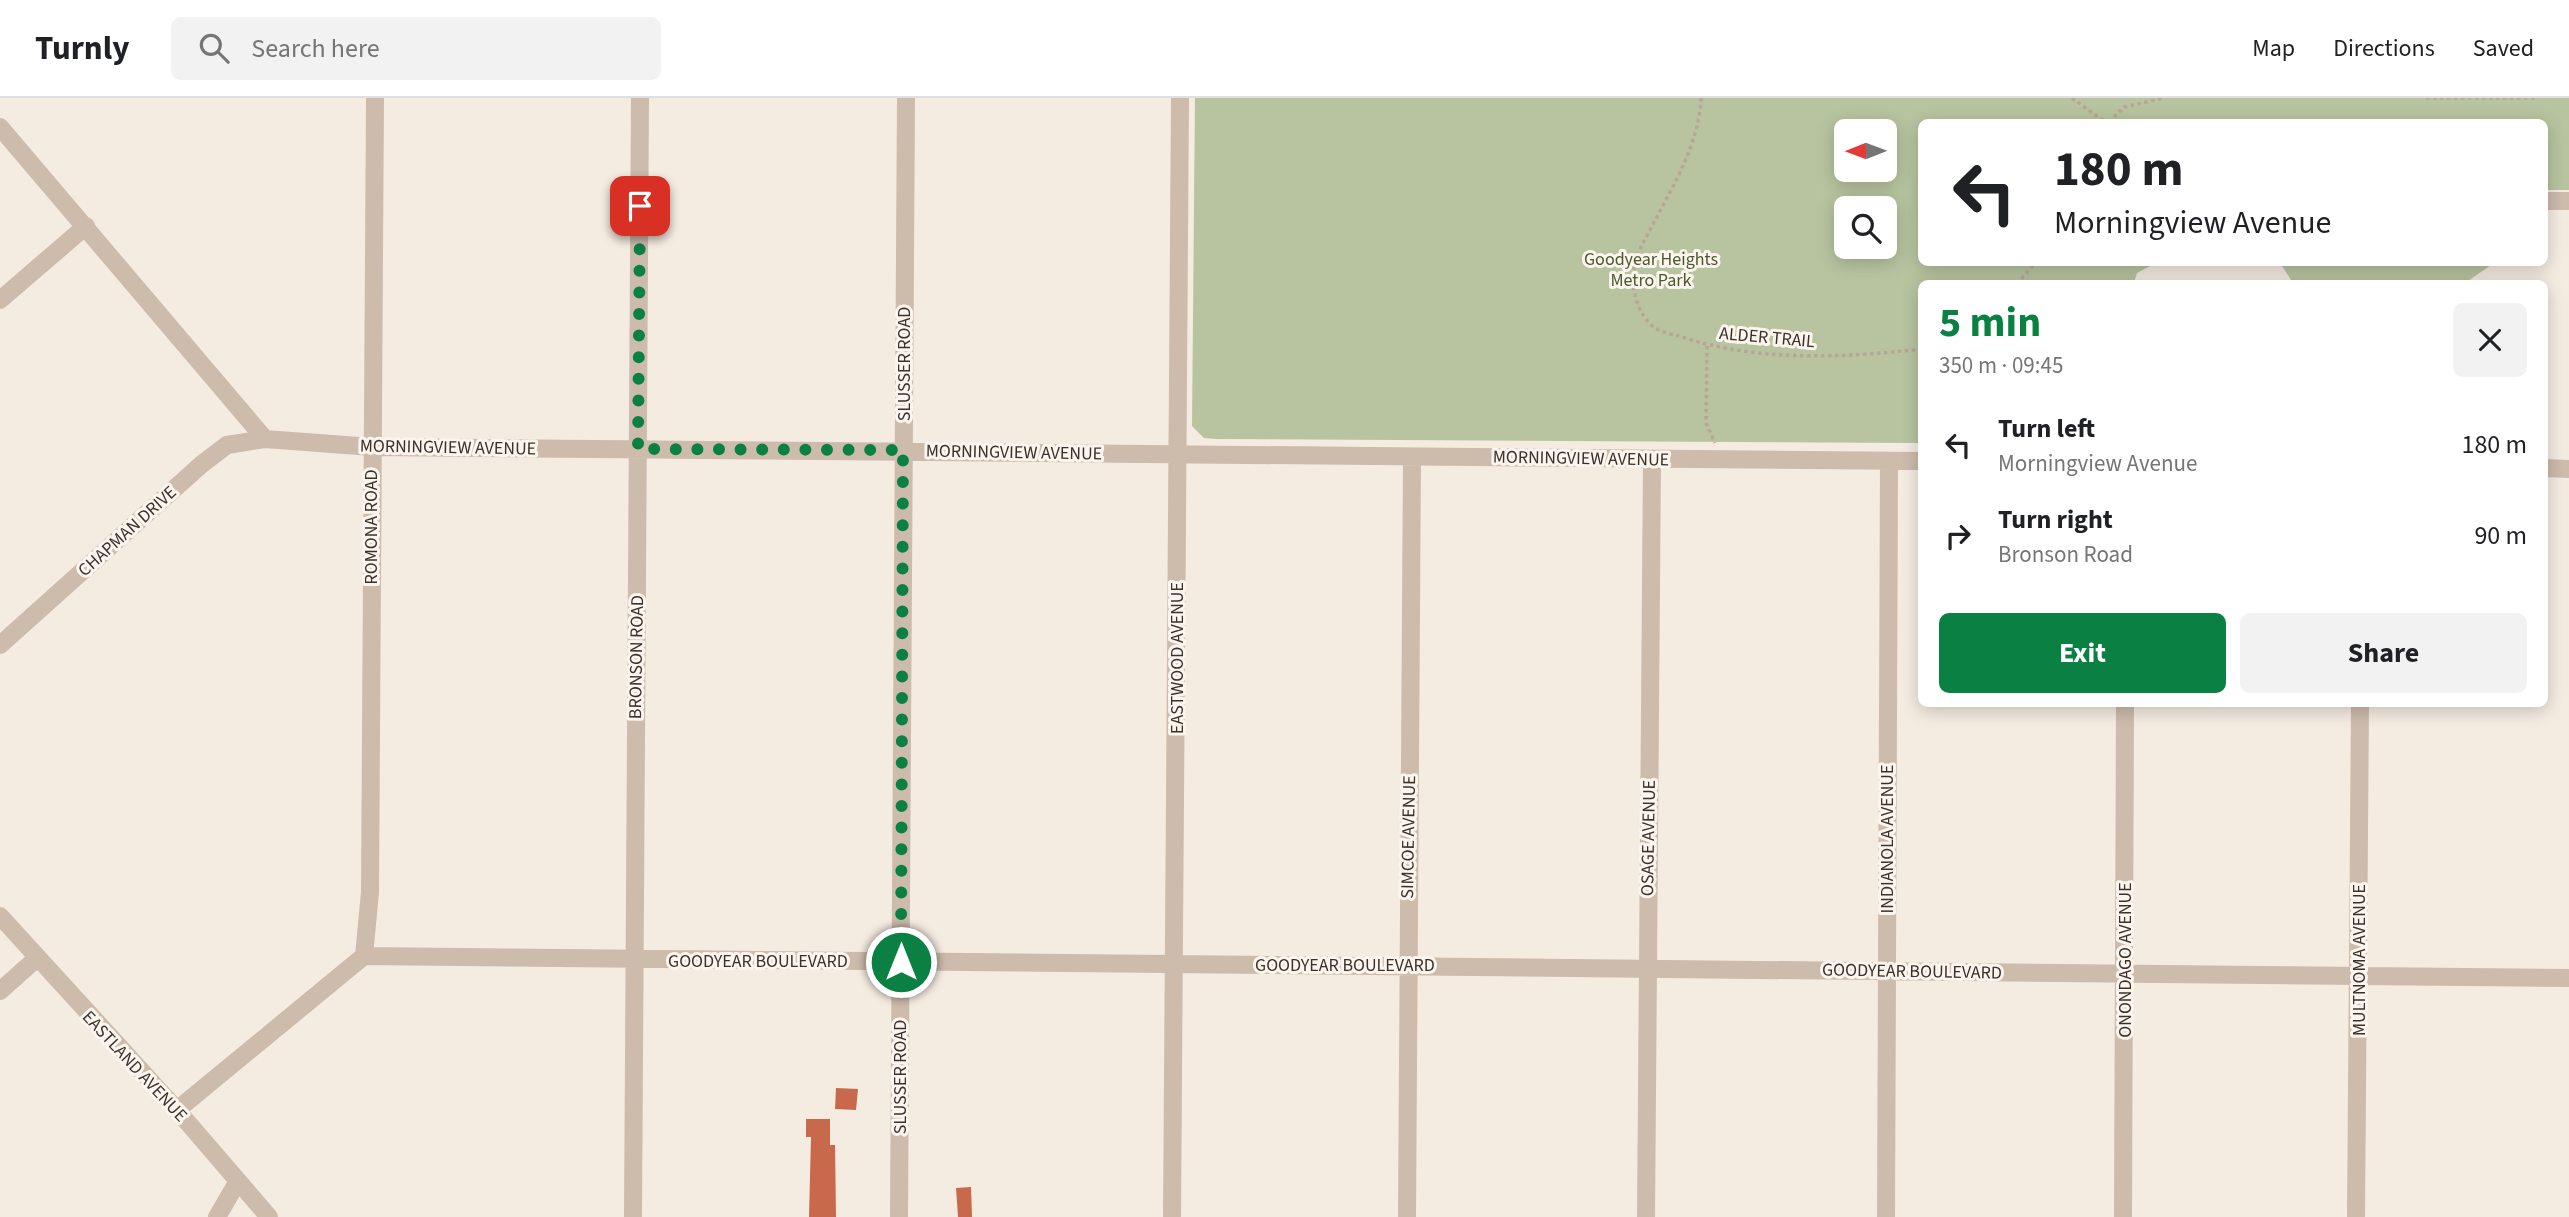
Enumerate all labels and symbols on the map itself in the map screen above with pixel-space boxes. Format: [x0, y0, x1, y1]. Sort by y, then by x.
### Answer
north arrow [1834, 119, 1897, 182]
pin [610, 176, 670, 236]
park label: Goodyear Heights Metro Park [1584, 247, 1718, 293]
street label: SLUSSER ROAD [892, 307, 917, 421]
street label: ALDER TRAIL [1718, 321, 1816, 354]
street label: MORNINGVIEW AVENUE [360, 433, 536, 462]
street label: MORNINGVIEW AVENUE [926, 438, 1102, 467]
street label: MORNINGVIEW AVENUE [1493, 444, 1669, 473]
street label: ROMONA ROAD [359, 469, 384, 585]
street label: CHAPMAN DRIVE [73, 480, 182, 582]
street label: EASTWOOD AVENUE [1165, 582, 1190, 734]
street label: BRONSON ROAD [623, 595, 650, 719]
street label: INDIANOLA AVENUE [1875, 765, 1900, 913]
street label: SIMCOE AVENUE [1395, 775, 1422, 899]
street label: OSAGE AVENUE [1635, 780, 1662, 896]
street label: ONONDAGO AVENUE [2113, 882, 2138, 1038]
street label: MULTNOMA AVENUE [2347, 884, 2372, 1036]
position arrow [864, 925, 938, 999]
street label: GOODYEAR BOULEVARD [668, 949, 848, 974]
street label: GOODYEAR BOULEVARD [1255, 953, 1435, 978]
street label: GOODYEAR BOULEVARD [1822, 957, 2002, 986]
street label: EASTLAND AVENUE [76, 1005, 193, 1128]
street label: SLUSSER ROAD [888, 1020, 913, 1134]

